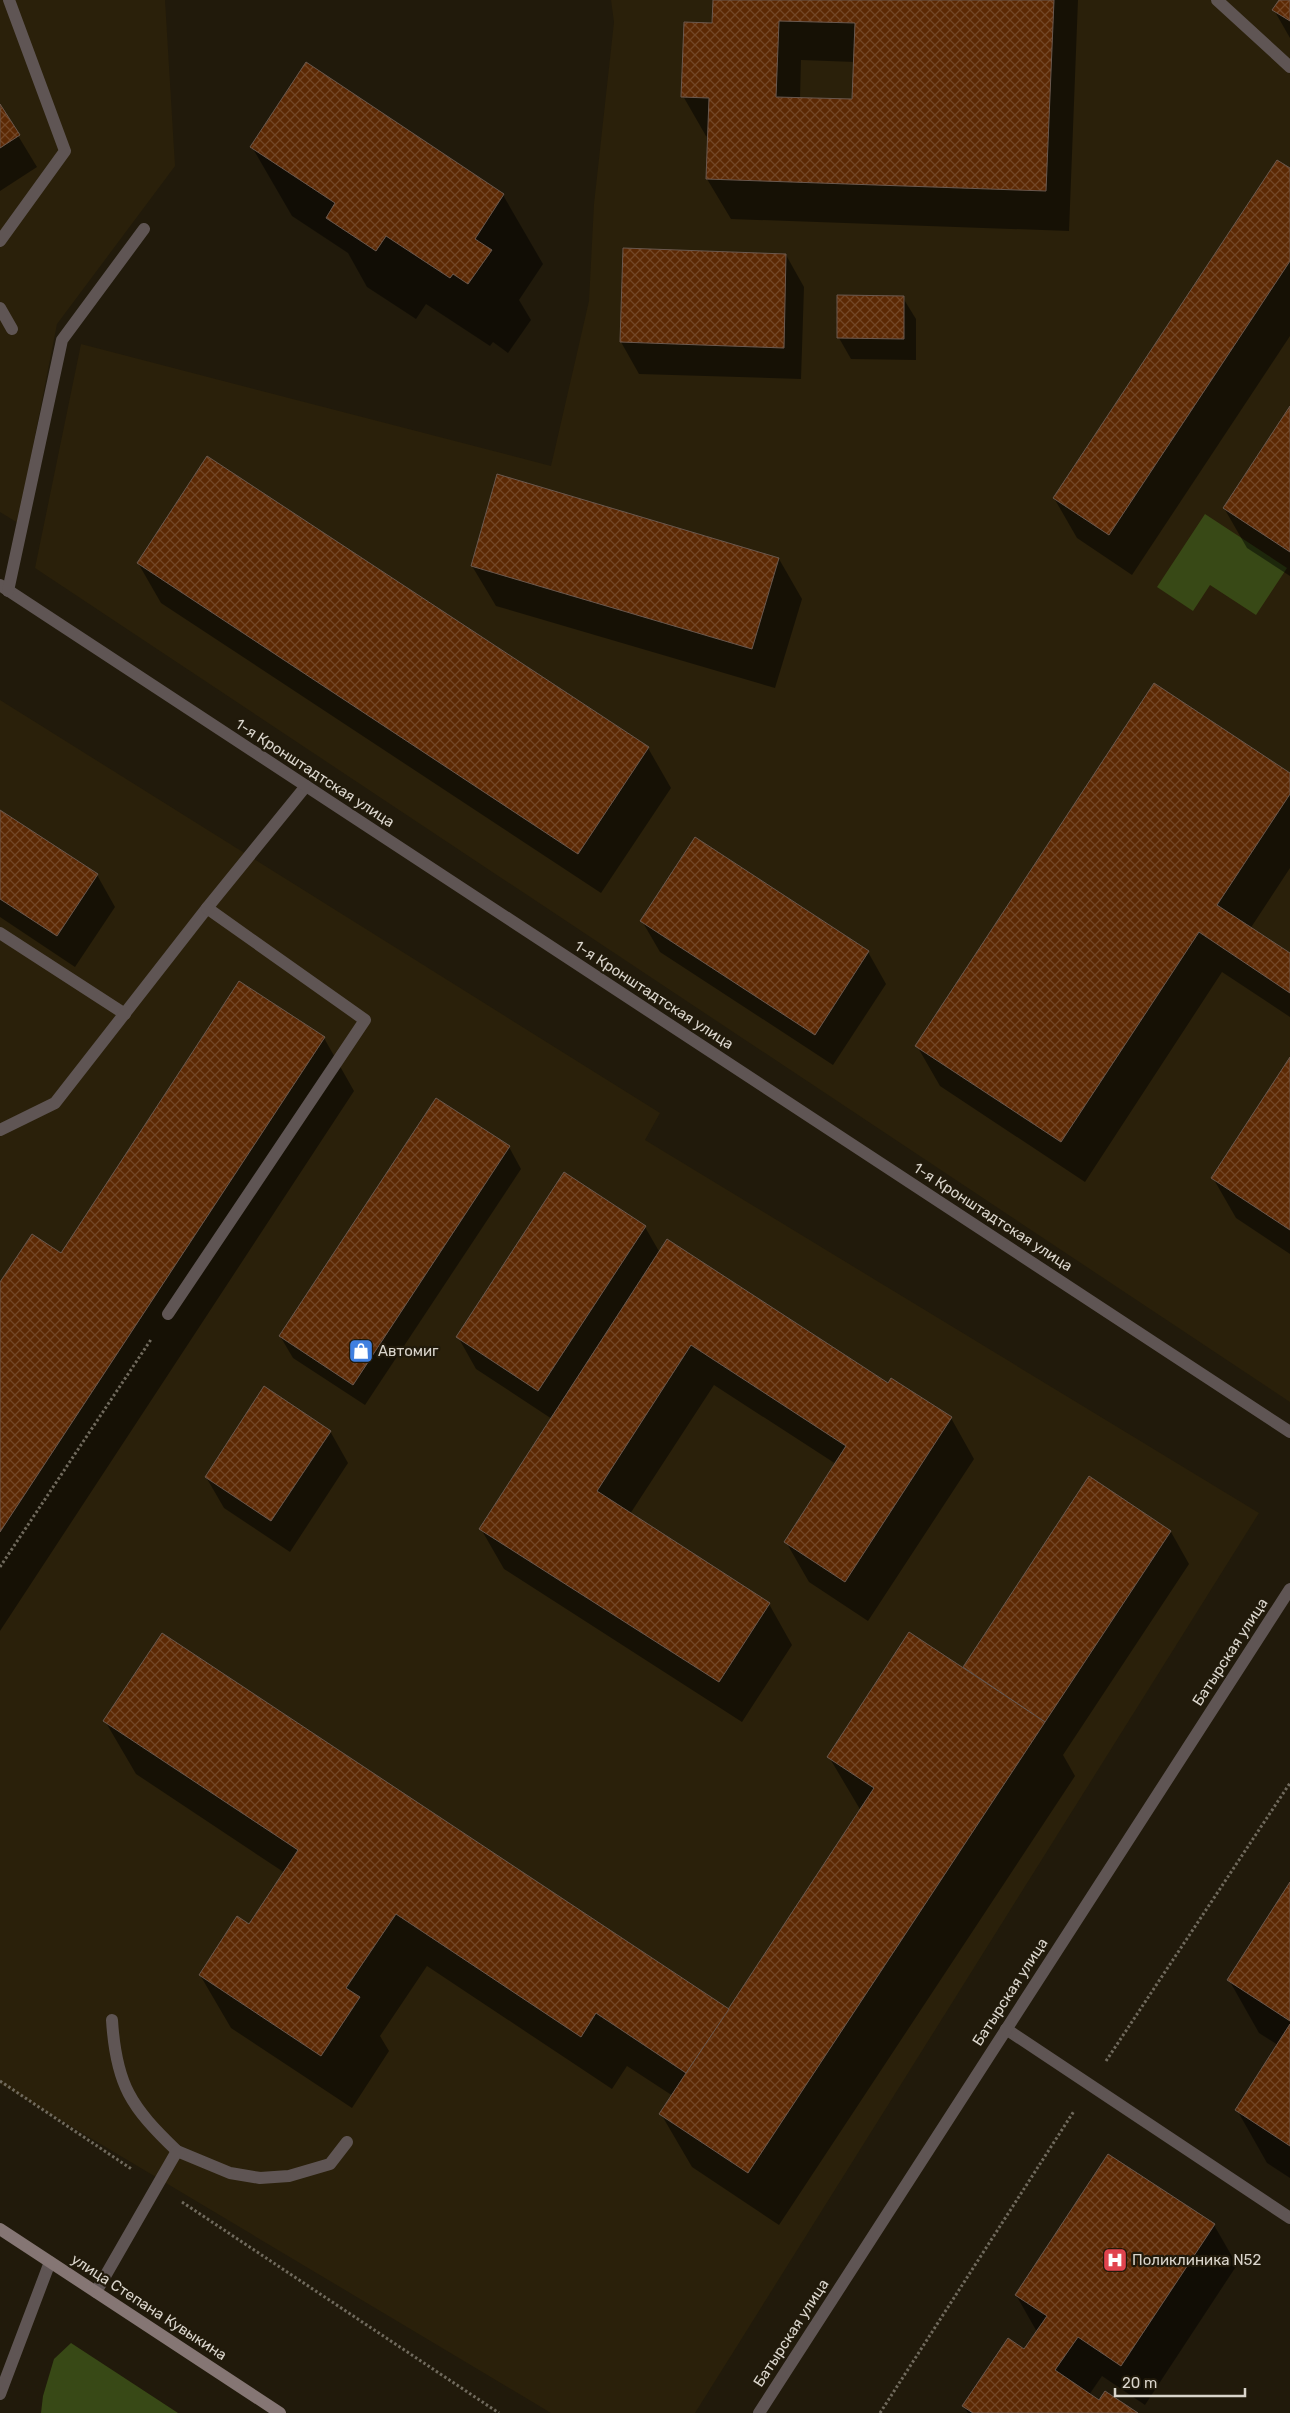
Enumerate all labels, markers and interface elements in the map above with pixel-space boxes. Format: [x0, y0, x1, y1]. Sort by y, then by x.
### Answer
street label: 1-я Кронштадтская улица [232, 715, 398, 831]
street label: 1-я Кронштадтская улица [571, 937, 737, 1053]
street label: 1-я Кронштадтская улица [910, 1159, 1076, 1275]
shop icon: Автомиг [348, 1338, 374, 1364]
place label: Автомиг [378, 1342, 439, 1360]
street label: Батырская улица [1188, 1595, 1272, 1709]
street label: Батырская улица [968, 1935, 1052, 2049]
hospital icon: Поликлиника N52 [1102, 2247, 1128, 2273]
street label: улица Степана Кувыкина [68, 2250, 230, 2364]
place label: Поликлиника N52 [1132, 2251, 1261, 2269]
street label: Батырская улица [749, 2276, 833, 2390]
scale bar [1115, 2366, 1245, 2398]
text: 20 m [1122, 2374, 1157, 2392]

